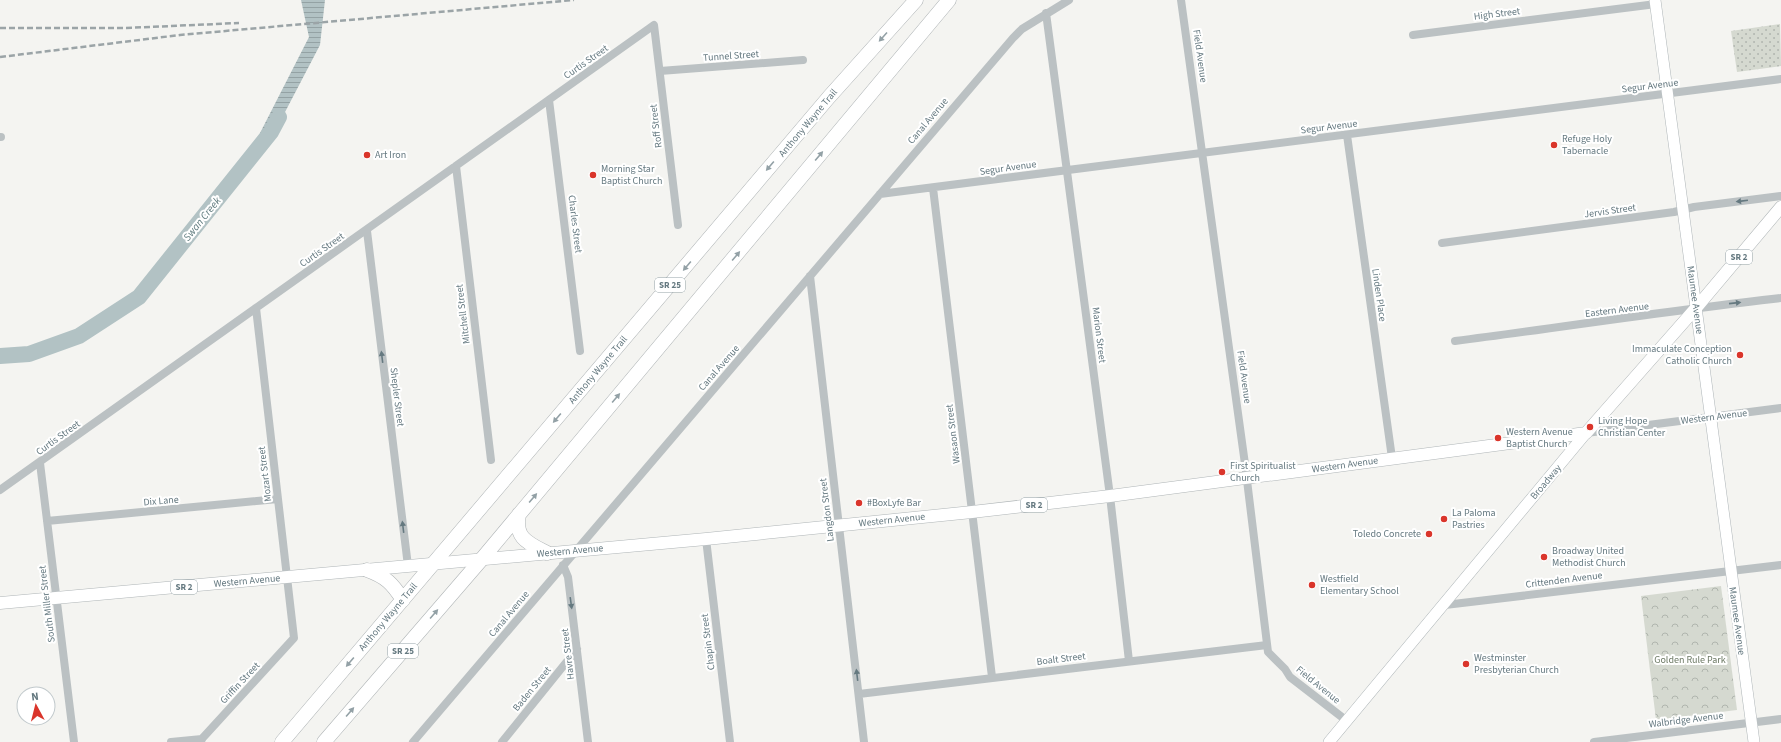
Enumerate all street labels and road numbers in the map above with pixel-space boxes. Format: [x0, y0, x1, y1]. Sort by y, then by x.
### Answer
street label: High Street [1473, 4, 1522, 24]
street label: Field Avenue [1189, 29, 1211, 83]
street label: Curtis Street [561, 41, 612, 83]
street label: Tunnel Street [703, 47, 760, 65]
street label: Segur Avenue [1621, 76, 1679, 96]
street label: Anthony Wayne Trail [775, 85, 841, 160]
street label: Canal Avenue [904, 95, 952, 147]
street label: Roff Street [646, 103, 666, 149]
street label: Segur Avenue [1300, 117, 1358, 137]
street label: Segur Avenue [979, 157, 1037, 179]
street label: Charles Street [564, 194, 586, 254]
street label: Jervis Street [1583, 200, 1637, 222]
street label: Curtis Street [297, 229, 348, 271]
road number: SR 2 [1726, 250, 1752, 264]
street label: Maumee Avenue [1683, 265, 1707, 335]
street label: Linden Place [1368, 268, 1390, 322]
road number: SR 25 [655, 278, 685, 292]
street label: Mitchell Street [452, 283, 474, 345]
street label: Eastern Avenue [1584, 299, 1650, 321]
street label: Marion Street [1089, 306, 1109, 364]
street label: Anthony Wayne Trail [565, 332, 631, 407]
street label: Canal Avenue [695, 342, 743, 394]
street label: Field Avenue [1233, 350, 1255, 404]
street label: Shepler Street [386, 367, 408, 428]
street label: Wasaon Street [942, 403, 964, 465]
street label: Western Avenue [1680, 406, 1748, 428]
street label: Curtis Street [33, 417, 83, 459]
street label: Mozart Street [255, 445, 275, 502]
street label: Western Avenue [1311, 453, 1379, 477]
street label: Broadway [1527, 461, 1565, 503]
street label: Langdon Street [816, 477, 838, 543]
street label: Dix Lane [143, 492, 179, 510]
road number: SR 2 [1021, 498, 1047, 512]
street label: Western Avenue [858, 510, 926, 530]
street label: Western Avenue [536, 541, 604, 561]
street label: South Miller Street [35, 564, 59, 643]
street label: Crittenden Avenue [1525, 568, 1603, 592]
street label: Western Avenue [213, 571, 281, 591]
street label: Anthony Wayne Trail [355, 579, 421, 654]
road number: SR 2 [171, 580, 197, 594]
street label: Maumee Avenue [1725, 586, 1749, 656]
street label: Canal Avenue [485, 588, 533, 640]
street label: Chapin Street [698, 612, 718, 671]
street label: Havre Street [558, 627, 578, 680]
road number: SR 25 [388, 644, 418, 658]
street label: Boalt Street [1036, 649, 1087, 669]
street label: Griffin Street [217, 658, 264, 707]
street label: Baden Street [510, 663, 555, 714]
street label: Field Avenue [1293, 663, 1343, 707]
street label: Walbridge Avenue [1648, 708, 1724, 732]

